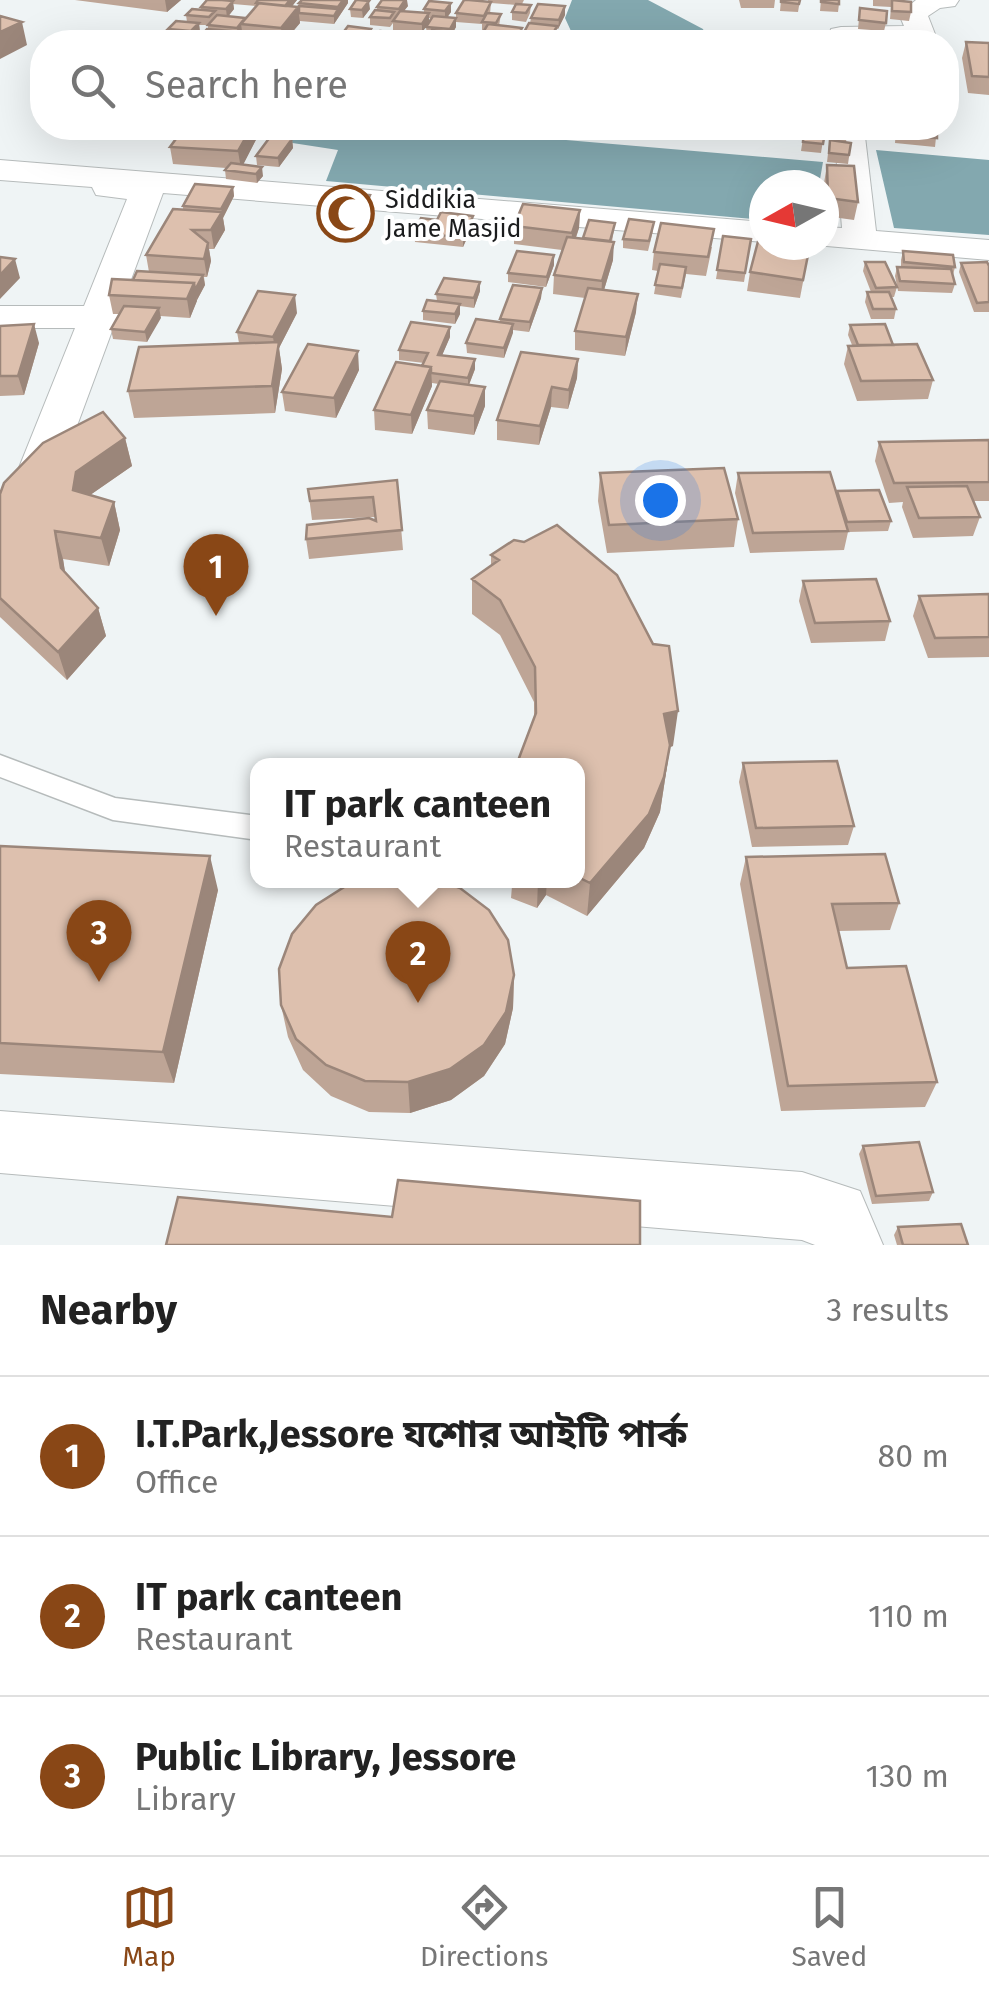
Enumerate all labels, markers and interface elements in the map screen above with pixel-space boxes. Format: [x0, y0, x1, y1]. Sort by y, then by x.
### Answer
search box [30, 30, 959, 140]
icon: search [65, 58, 120, 113]
text: Search here [145, 62, 348, 108]
north arrow [749, 170, 839, 260]
mosque icon: Siddikia Jame Masjid [316, 184, 376, 244]
place label: Siddikia Jame Masjid [385, 185, 521, 244]
your location [635, 475, 686, 526]
pin: 1 [184, 534, 248, 616]
popup [250, 758, 585, 888]
text: IT park canteen [284, 781, 551, 827]
text: Restaurant [284, 827, 441, 865]
pin: 3 [66, 900, 132, 982]
pin: 2 [386, 920, 450, 1003]
text: Nearby [40, 1285, 177, 1335]
text: 3 results [826, 1291, 949, 1329]
text: I.T.Park,Jessore যশোর আইটি পার্ক [135, 1411, 687, 1457]
text: 1 [65, 1437, 80, 1475]
text: 80 m [878, 1437, 949, 1475]
text: Office [135, 1463, 218, 1501]
text: IT park canteen [135, 1574, 402, 1620]
text: 2 [64, 1597, 81, 1635]
text: 110 m [868, 1597, 949, 1635]
text: Restaurant [135, 1620, 293, 1658]
text: Public Library, Jessore [135, 1734, 516, 1780]
text: 3 [64, 1757, 81, 1795]
text: 130 m [865, 1757, 949, 1795]
text: Library [135, 1780, 236, 1818]
tab: Map [122, 1880, 177, 1973]
tab: Directions [420, 1880, 548, 1973]
tab: Saved [792, 1880, 867, 1973]

